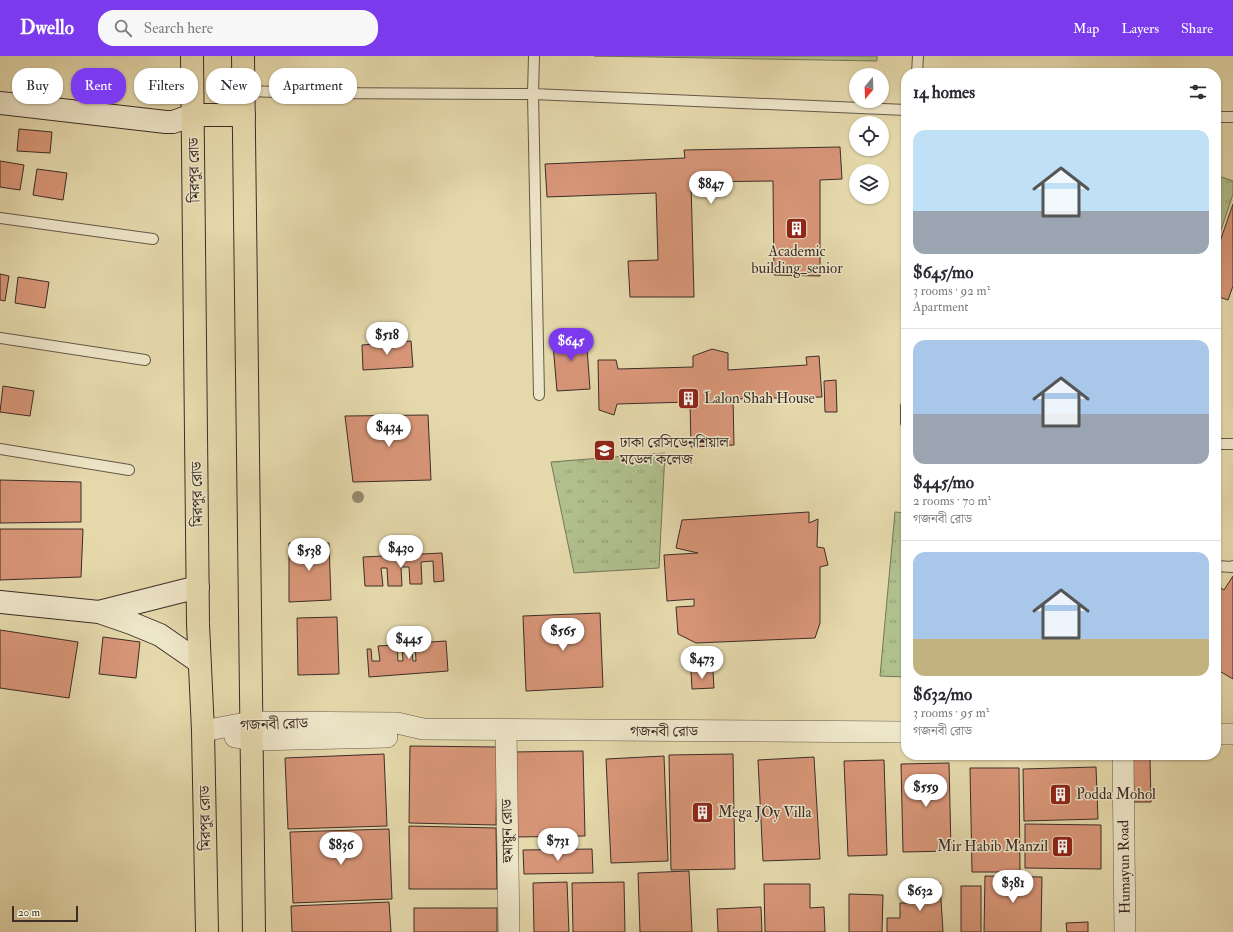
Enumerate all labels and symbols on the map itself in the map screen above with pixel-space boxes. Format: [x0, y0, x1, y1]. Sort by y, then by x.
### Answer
north arrow [849, 68, 889, 108]
street label: মিরপুর রোড [184, 137, 205, 204]
pin: $847 [687, 171, 735, 205]
building icon: Academic building_senior [784, 215, 810, 241]
place label: Academic building_senior [751, 242, 843, 278]
pin: $518 [363, 322, 411, 356]
pin: $645 [547, 328, 595, 362]
building icon: Lalon Shah House [675, 385, 701, 411]
place label: Lalon Shah House [704, 389, 815, 408]
pin: $434 [365, 414, 413, 448]
place label: ঢাকা রেসিডেনশিয়াল মডেল কলেজ [619, 433, 730, 469]
school or university icon: ঢাকা রেসিডেনশিয়াল মডেল কলেজ [591, 438, 617, 464]
street label: মিরপুর রোড [187, 461, 208, 528]
pin: $430 [377, 535, 425, 569]
pin: $538 [285, 538, 333, 572]
pin: $565 [539, 618, 587, 652]
pin: $445 [385, 626, 433, 660]
pin: $473 [678, 646, 726, 680]
street label: গজনবী রোড [240, 714, 309, 735]
street label: গজনবী রোড [630, 722, 699, 741]
pin: $559 [902, 774, 950, 808]
building icon: Podda Mohol [1047, 781, 1073, 807]
street label: মিরপুর রোড [195, 785, 216, 852]
place label: Podda Mohol [1076, 785, 1156, 804]
street label: হুমায়ুন রোড [497, 798, 518, 864]
building icon: Mega JOy Villa [689, 799, 715, 825]
place label: Mega JOy Villa [718, 803, 812, 823]
street label: Humayun Road [1114, 819, 1135, 914]
pin: $731 [534, 828, 582, 862]
pin: $836 [317, 832, 365, 866]
building icon: Mir Habib Manzil [1050, 833, 1076, 859]
place label: Mir Habib Manzil [937, 837, 1048, 856]
pin: $381 [989, 870, 1037, 904]
pin: $632 [896, 878, 944, 912]
scale bar [12, 904, 78, 923]

